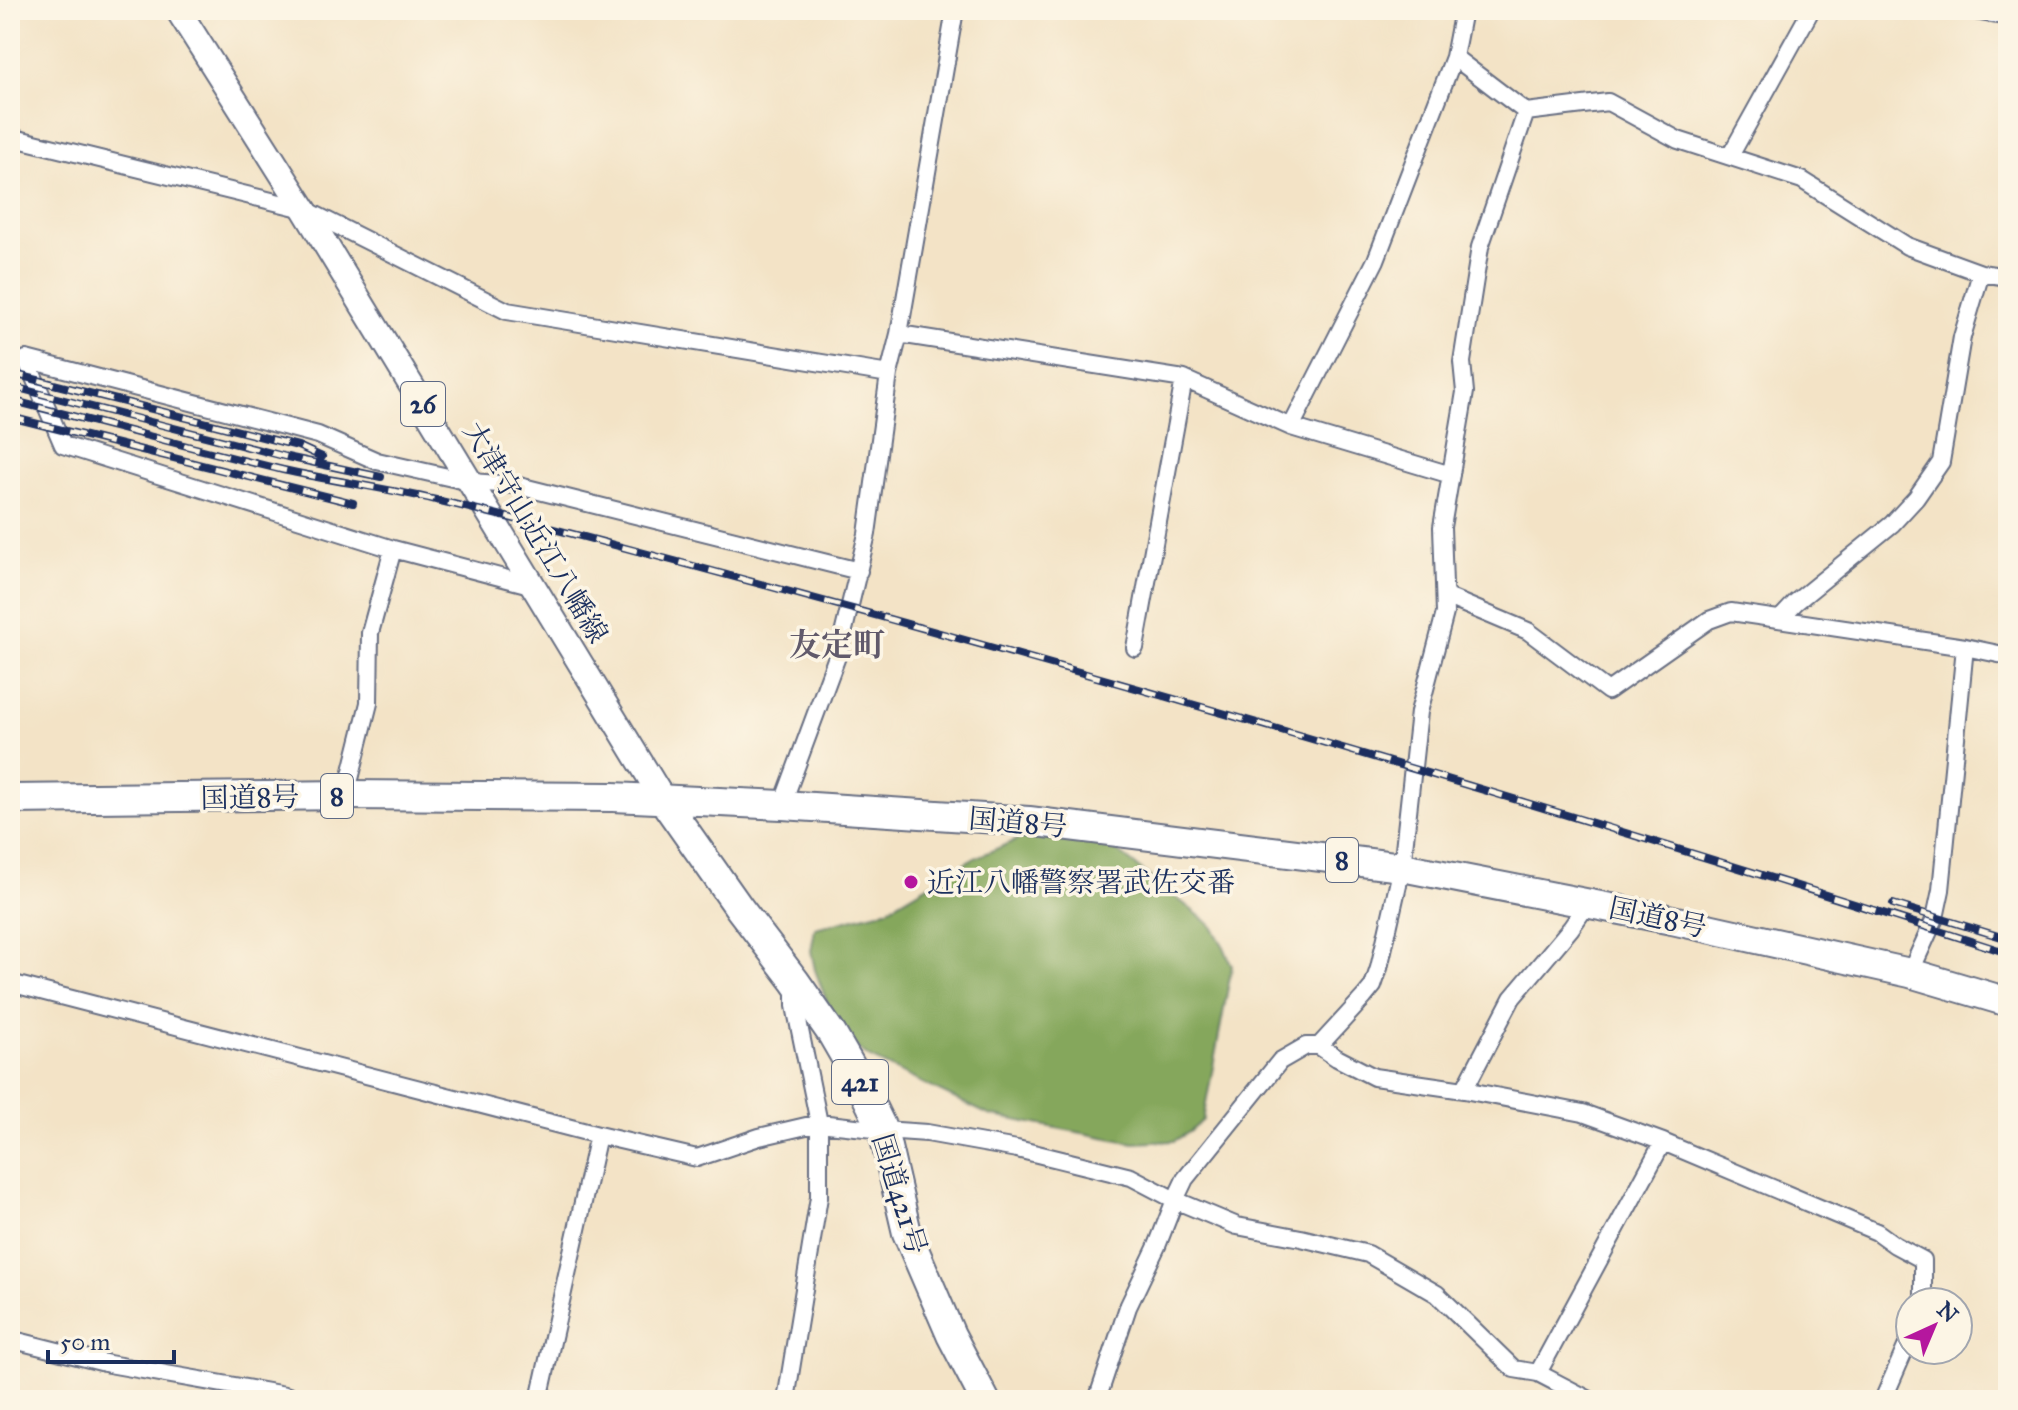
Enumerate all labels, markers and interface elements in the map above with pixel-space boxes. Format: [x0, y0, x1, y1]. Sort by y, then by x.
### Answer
road number: 26 [401, 382, 445, 426]
street label: 大津守山近江八幡線 [456, 415, 615, 649]
district label: 友定町 [789, 626, 885, 665]
road number: 8 [321, 774, 353, 818]
street label: 国道8号 [200, 779, 300, 816]
street label: 国道8号 [967, 801, 1069, 844]
road number: 8 [1326, 838, 1358, 882]
place label: 近江八幡警察署武佐交番 [927, 865, 1235, 900]
marker: 近江八幡警察署武佐交番 [902, 873, 920, 891]
street label: 国道8号 [1606, 890, 1710, 945]
road number: 421 [832, 1060, 888, 1104]
street label: 国道421号 [865, 1130, 934, 1259]
north arrow [1894, 1286, 1974, 1366]
text: N [1931, 1296, 1964, 1328]
scale bar [48, 1314, 174, 1364]
text: 50 m [60, 1327, 110, 1357]

